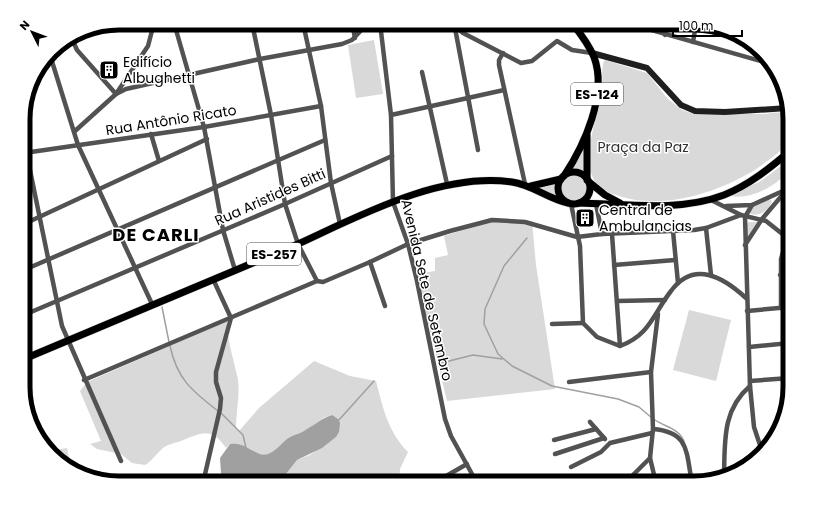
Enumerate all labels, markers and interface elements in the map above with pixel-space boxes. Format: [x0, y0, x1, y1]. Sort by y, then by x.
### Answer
north arrow [12, 12, 52, 52]
scale bar [673, 12, 742, 38]
text: N [16, 17, 33, 34]
text: 100 m [679, 17, 713, 34]
place label: Edifício Albughetti [123, 52, 195, 88]
building icon: Edifício Albughetti [98, 59, 120, 81]
road number: ES-124 [571, 83, 623, 105]
street label: Rua Antônio Ricato [104, 100, 238, 140]
park label: Praça da Paz [597, 137, 689, 157]
street label: Rua Aristides Bitti [211, 164, 329, 230]
street label: Avenida Sete de Setembro [396, 197, 458, 383]
place label: Central de Ambulancias [599, 200, 692, 236]
building icon: Central de Ambulancias [574, 207, 596, 229]
district label: DE CARLI [112, 222, 200, 247]
road number: ES-257 [247, 243, 301, 265]

